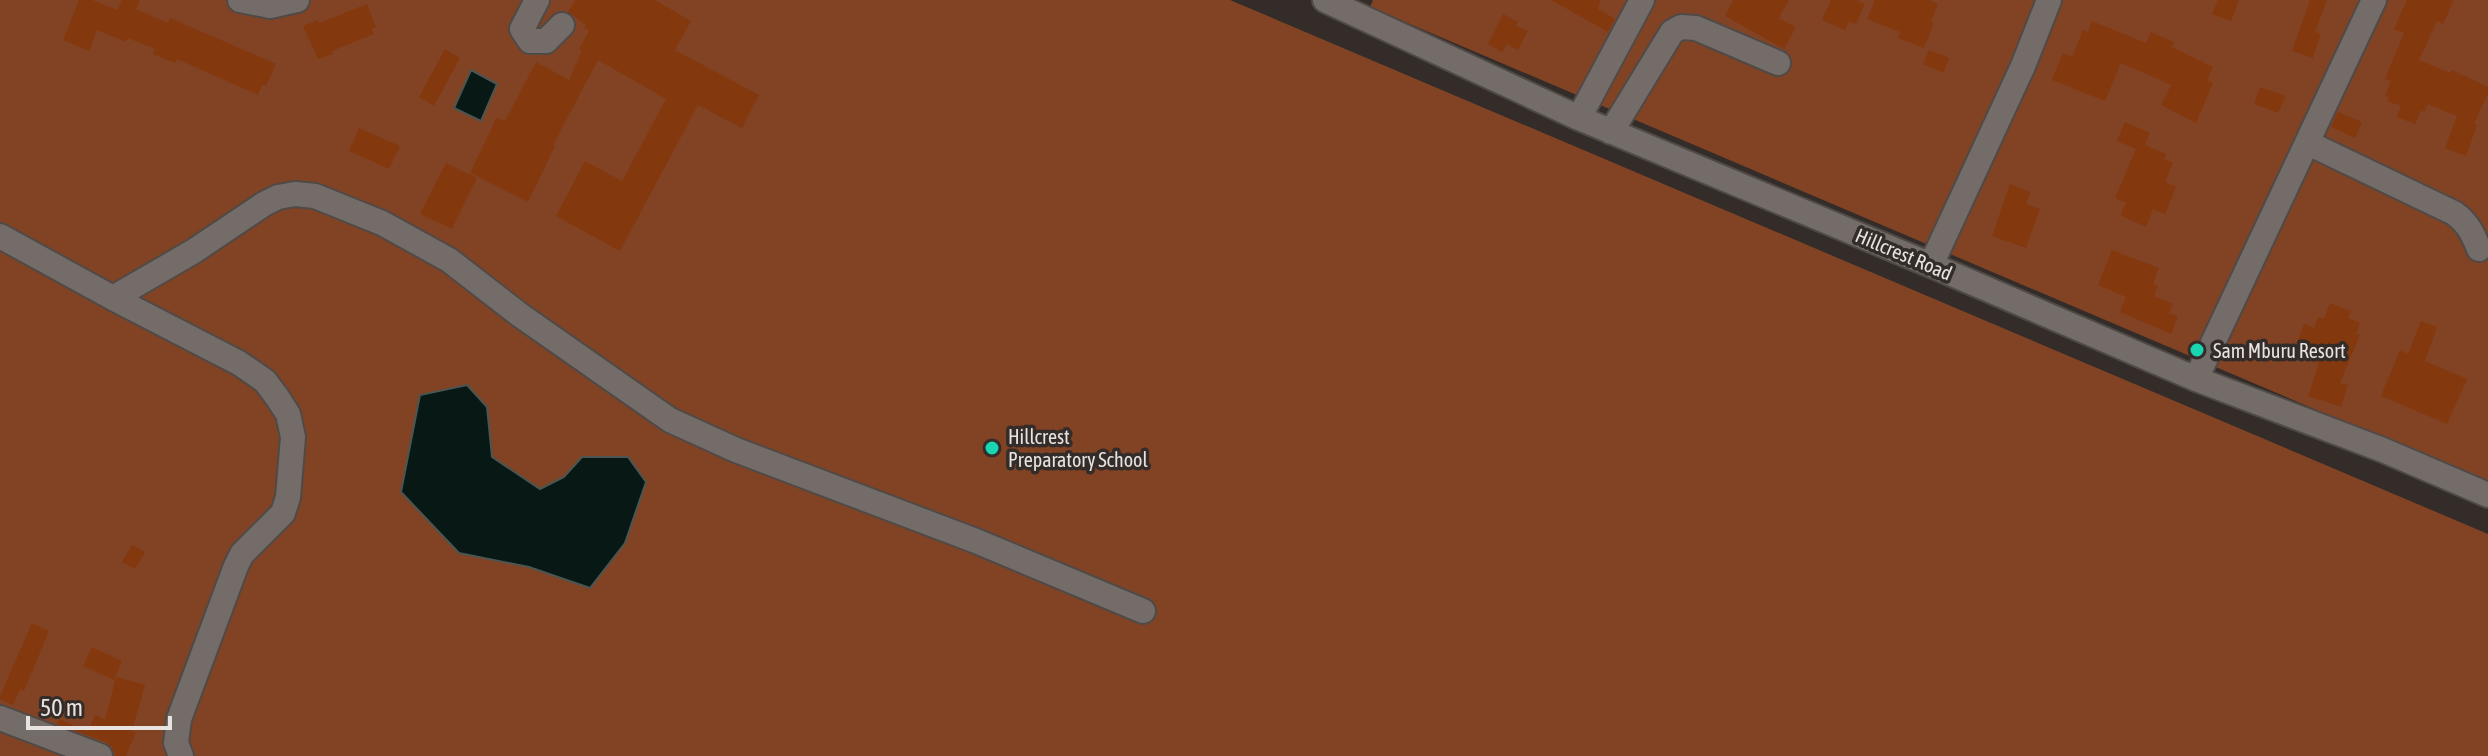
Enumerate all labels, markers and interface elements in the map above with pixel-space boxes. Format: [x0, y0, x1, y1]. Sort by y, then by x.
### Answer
street label: Hillcrest Road [1852, 223, 1956, 285]
place label: Sam Mburu Resort [2213, 339, 2346, 362]
marker: Sam Mburu Resort [2188, 341, 2206, 359]
place label: Hillcrest Preparatory School [1008, 425, 1148, 471]
marker: Hillcrest Preparatory School [983, 439, 1001, 457]
scale bar [28, 680, 170, 730]
text: 50 m [40, 694, 83, 721]

